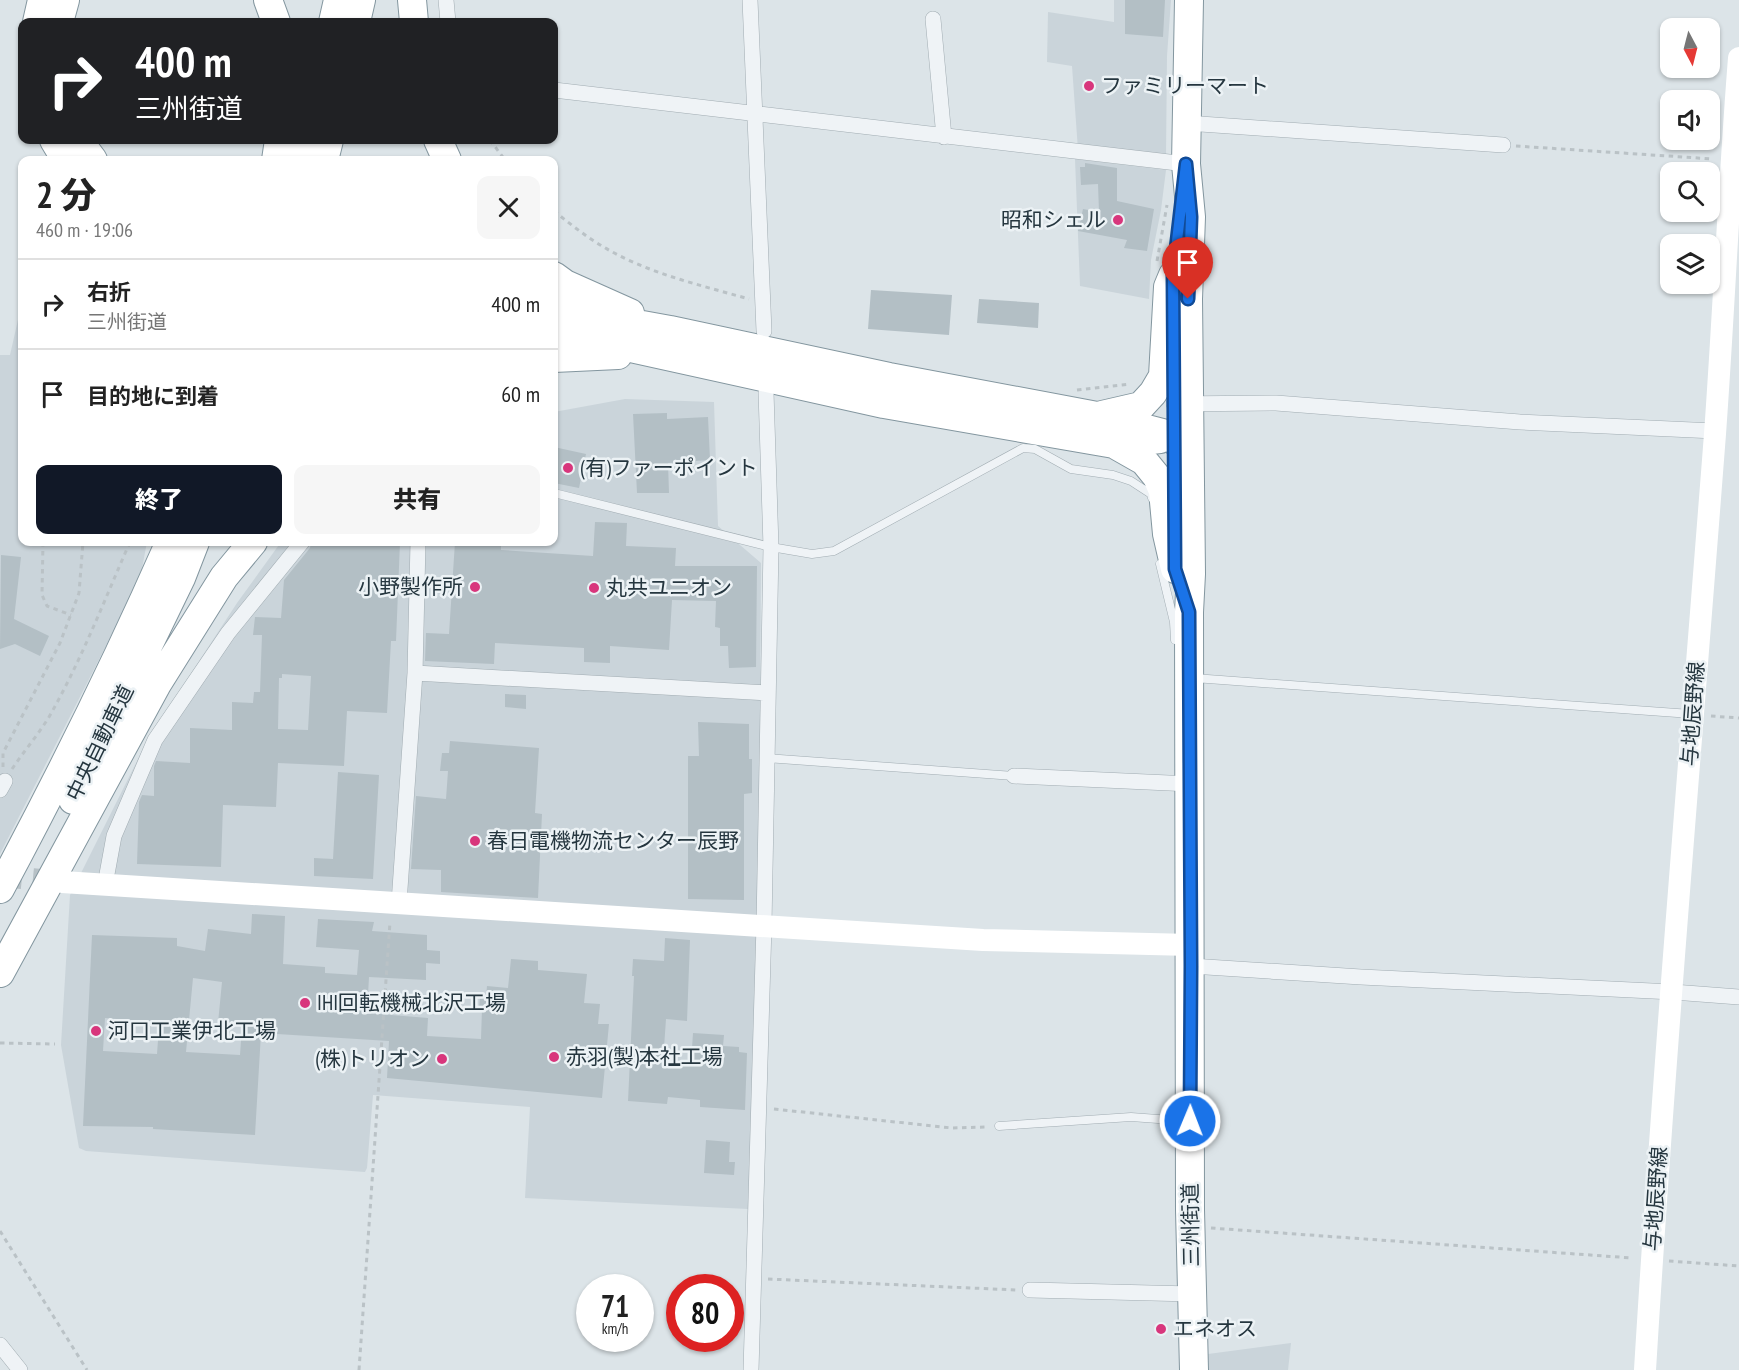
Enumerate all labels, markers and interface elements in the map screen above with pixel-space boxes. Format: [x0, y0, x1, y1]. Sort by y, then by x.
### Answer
north arrow [1660, 18, 1720, 78]
map controls [1660, 18, 1720, 294]
text: 400 m [135, 34, 232, 89]
icon: right [36, 42, 114, 120]
place label: ファミリーマート [1101, 72, 1269, 99]
marker: ファミリーマート [1082, 79, 1096, 93]
button: sound [1660, 90, 1720, 150]
text: 三州街道 [135, 91, 243, 125]
button: search [1660, 162, 1720, 222]
text: 2 分 [36, 171, 97, 218]
button: close [477, 176, 540, 239]
place label: 昭和シェル [1001, 206, 1106, 233]
marker: 昭和シェル [1111, 213, 1125, 227]
text: 460 m · 19:06 [36, 217, 133, 243]
button: layers [1660, 234, 1720, 294]
pin [1162, 237, 1213, 299]
icon: arrive [1171, 246, 1204, 279]
text: 右折 [87, 278, 131, 306]
icon: right [36, 288, 69, 321]
text: 400 m [491, 290, 540, 318]
text: 三州街道 [87, 309, 167, 335]
icon: arrive [36, 378, 69, 411]
text: 60 m [501, 380, 540, 408]
text: 目的地に到着 [87, 382, 219, 410]
place label: (有)ファーポイント [580, 454, 758, 481]
marker: (有)ファーポイント [561, 461, 575, 475]
button: 終了 [36, 465, 282, 534]
button: 共有 [294, 465, 540, 534]
place label: 小野製作所 [358, 573, 463, 600]
place label: 丸共ユニオン [606, 574, 732, 601]
marker: 小野製作所 [468, 580, 482, 594]
marker: 丸共ユニオン [587, 581, 601, 595]
street label: 与地辰野線 [1675, 661, 1710, 767]
street label: 中央自動車道 [60, 680, 139, 805]
place label: 春日電機物流センター辰野 [487, 827, 739, 854]
marker: 春日電機物流センター辰野 [468, 834, 482, 848]
place label: IHI回転機械北沢工場 [317, 989, 506, 1016]
marker: IHI回転機械北沢工場 [298, 996, 312, 1010]
place label: 河口工業伊北工場 [108, 1017, 276, 1044]
marker: 河口工業伊北工場 [89, 1024, 103, 1038]
place label: 赤羽(製)本社工場 [566, 1043, 723, 1070]
place label: (株)トリオン [315, 1045, 430, 1072]
marker: 赤羽(製)本社工場 [547, 1050, 561, 1064]
marker: (株)トリオン [435, 1052, 449, 1066]
position arrow [1158, 1089, 1222, 1153]
street label: 与地辰野線 [1638, 1146, 1673, 1252]
street label: 三州街道 [1176, 1183, 1205, 1267]
speed limit sign: 80 [666, 1274, 744, 1352]
text: 71 [601, 1286, 629, 1325]
place label: エネオス [1173, 1315, 1257, 1342]
text: km/h [602, 1319, 628, 1338]
marker: エネオス [1154, 1322, 1168, 1336]

